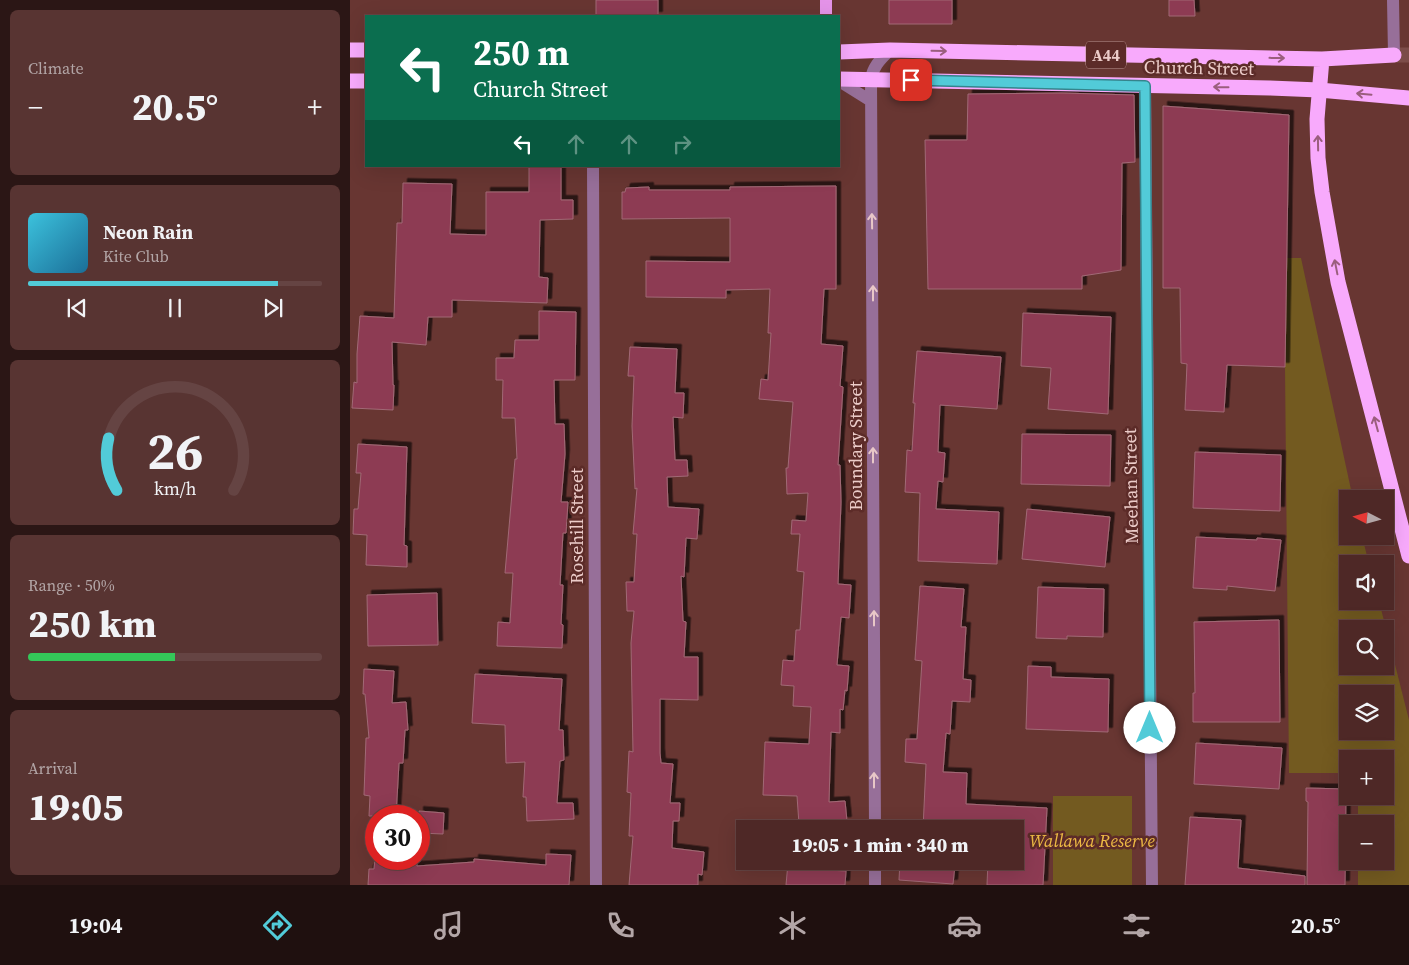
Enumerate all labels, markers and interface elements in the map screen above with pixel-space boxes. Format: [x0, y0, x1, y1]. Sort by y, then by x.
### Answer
text: 250 m [473, 29, 569, 77]
icon: left [390, 35, 455, 100]
road number: A44 [1086, 42, 1126, 68]
one-way arrow [930, 46, 947, 56]
one-way arrow [1268, 53, 1284, 63]
street label: Church Street [1144, 54, 1254, 81]
text: Climate [28, 57, 84, 79]
pin [890, 59, 932, 101]
icon: arrive [897, 66, 925, 94]
text: Church Street [473, 74, 608, 104]
text: 20.5° [132, 81, 218, 133]
one-way arrow [1213, 83, 1229, 92]
text: − [28, 88, 43, 126]
text: + [307, 88, 322, 126]
one-way arrow [1356, 89, 1372, 99]
icon: left [509, 130, 537, 158]
icon: ahead [562, 130, 590, 158]
icon: ahead [615, 130, 643, 158]
icon: right [668, 130, 696, 158]
one-way arrow [1313, 135, 1323, 152]
one-way arrow [867, 213, 877, 230]
text: Neon Rain [103, 219, 193, 245]
text: Kite Club [103, 245, 169, 267]
one-way arrow [1330, 259, 1340, 275]
one-way arrow [868, 285, 878, 301]
icon: previous [63, 294, 91, 322]
icon: pause [161, 294, 189, 322]
icon: next [259, 294, 287, 322]
street label: Boundary Street [843, 381, 868, 511]
text: 26 [147, 415, 203, 486]
one-way arrow [1370, 417, 1380, 433]
street label: Meehan Street [1117, 428, 1144, 544]
one-way arrow [868, 447, 878, 464]
street label: Rosehill Street [564, 468, 589, 584]
text: km/h [154, 476, 197, 501]
north arrow [1339, 490, 1394, 545]
map controls [1339, 490, 1394, 870]
button: sound [1339, 555, 1394, 610]
text: Range · 50% [28, 574, 115, 596]
text: 250 km [28, 598, 156, 650]
one-way arrow [869, 610, 879, 626]
button: search [1339, 620, 1394, 675]
button: layers [1339, 685, 1394, 740]
position arrow [1123, 701, 1175, 753]
button: + [1339, 750, 1394, 805]
text: Arrival [28, 757, 77, 779]
one-way arrow [869, 772, 879, 788]
text: 19:05 [28, 781, 123, 833]
speed limit sign: 30 [365, 805, 430, 870]
button: − [1339, 815, 1394, 870]
park label: Wallawa Reserve [1029, 828, 1155, 853]
text: 19:05 · 1 min · 340 m [791, 832, 969, 858]
icon: directions [260, 908, 295, 943]
icon: music [431, 908, 466, 943]
icon: phone [603, 908, 638, 943]
icon: climate [775, 908, 810, 943]
icon: car [947, 908, 982, 943]
icon: filters [1119, 908, 1154, 943]
text: 19:04 [68, 910, 123, 940]
text: 20.5° [1291, 910, 1340, 940]

